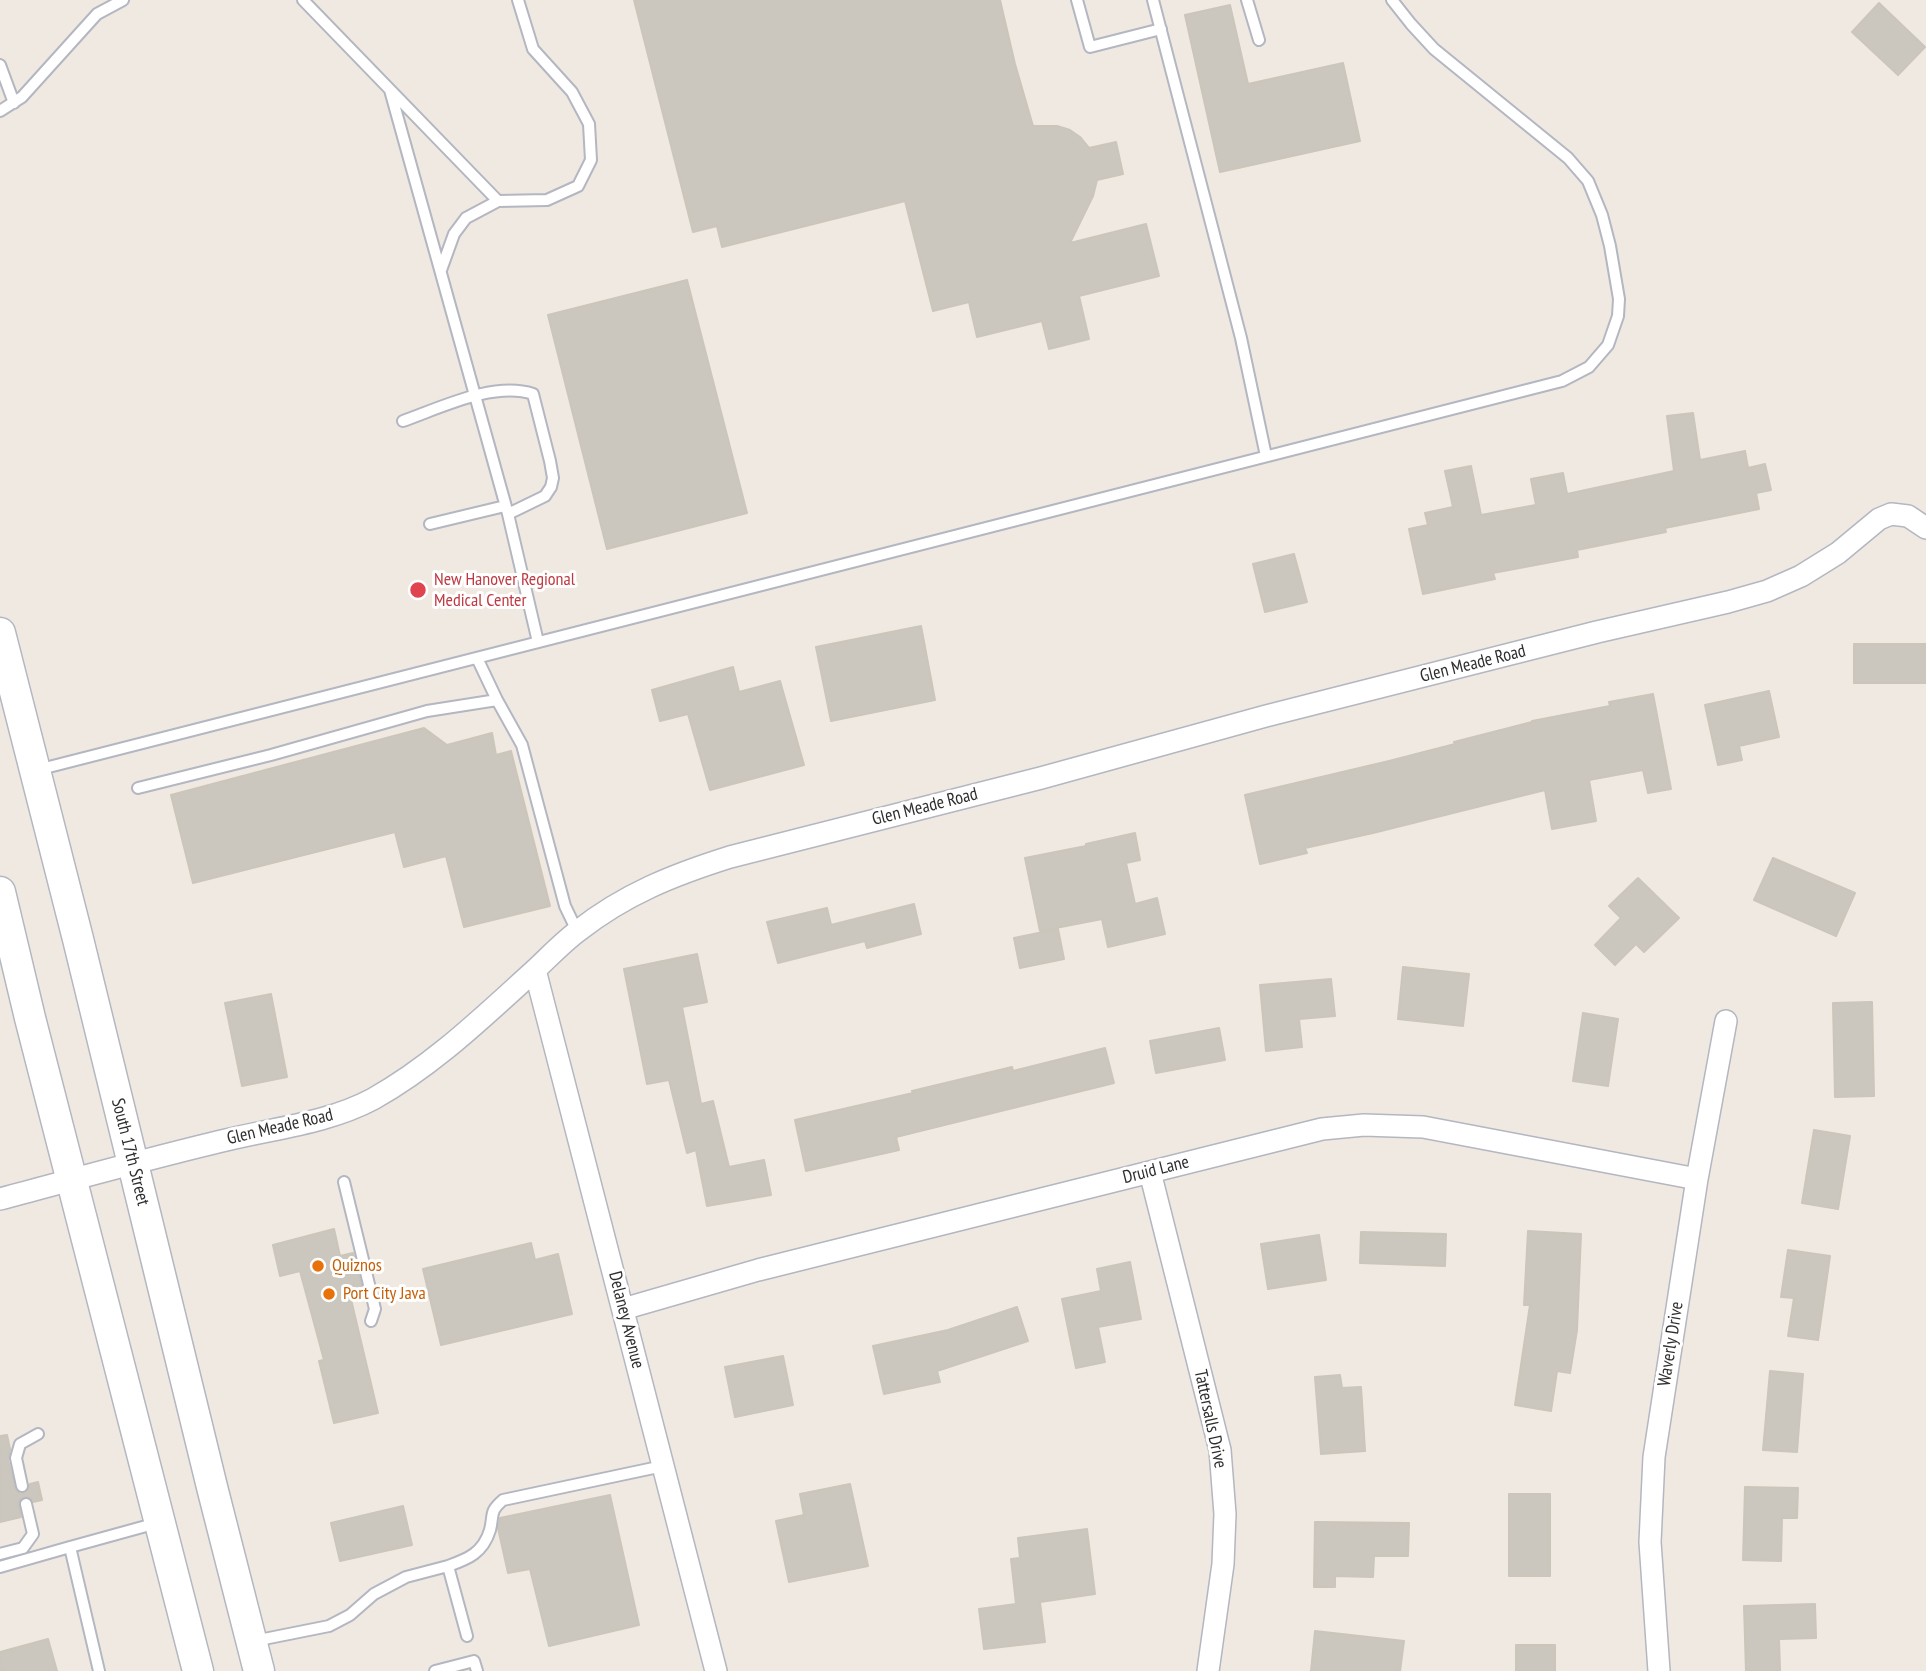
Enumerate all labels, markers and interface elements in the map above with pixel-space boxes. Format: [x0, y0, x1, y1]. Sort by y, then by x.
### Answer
place label: New Hanover Regional Medical Center [434, 569, 575, 612]
marker: New Hanover Regional Medical Center [408, 580, 428, 600]
street label: Glen Meade Road [1418, 640, 1528, 688]
street label: Glen Meade Road [870, 783, 980, 831]
street label: South 17th Street [106, 1096, 154, 1208]
street label: Glen Meade Road [225, 1104, 335, 1150]
street label: Druid Lane [1121, 1151, 1191, 1189]
place label: Quiznos [332, 1255, 382, 1277]
marker: Quiznos [310, 1258, 326, 1274]
street label: Delaney Avenue [603, 1269, 649, 1371]
place label: Port City Java [343, 1283, 426, 1305]
marker: Port City Java [321, 1286, 337, 1302]
street label: Waverly Drive [1654, 1300, 1688, 1388]
street label: Tattersalls Drive [1189, 1368, 1231, 1470]

